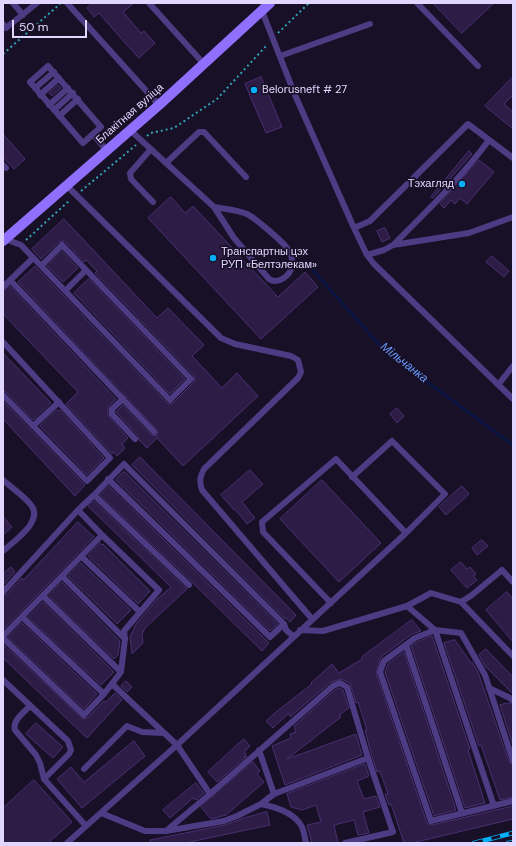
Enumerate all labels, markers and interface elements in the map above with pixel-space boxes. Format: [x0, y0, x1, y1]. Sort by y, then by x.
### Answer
scale bar [14, 12, 89, 38]
text: 50 m [19, 19, 48, 35]
street label: Блакітная вуліца [94, 81, 166, 147]
place label: Belorusneft # 27 [262, 83, 347, 97]
marker: Belorusneft # 27 [249, 85, 259, 95]
place label: Тэхагляд [408, 177, 454, 191]
marker: Тэхагляд [457, 179, 467, 189]
place label: Транспартны цэх РУП «Белтэлекам» [221, 245, 317, 271]
marker: Транспартны цэх РУП «Белтэлекам» [208, 253, 218, 263]
water label: Мільчанка [377, 340, 431, 386]

